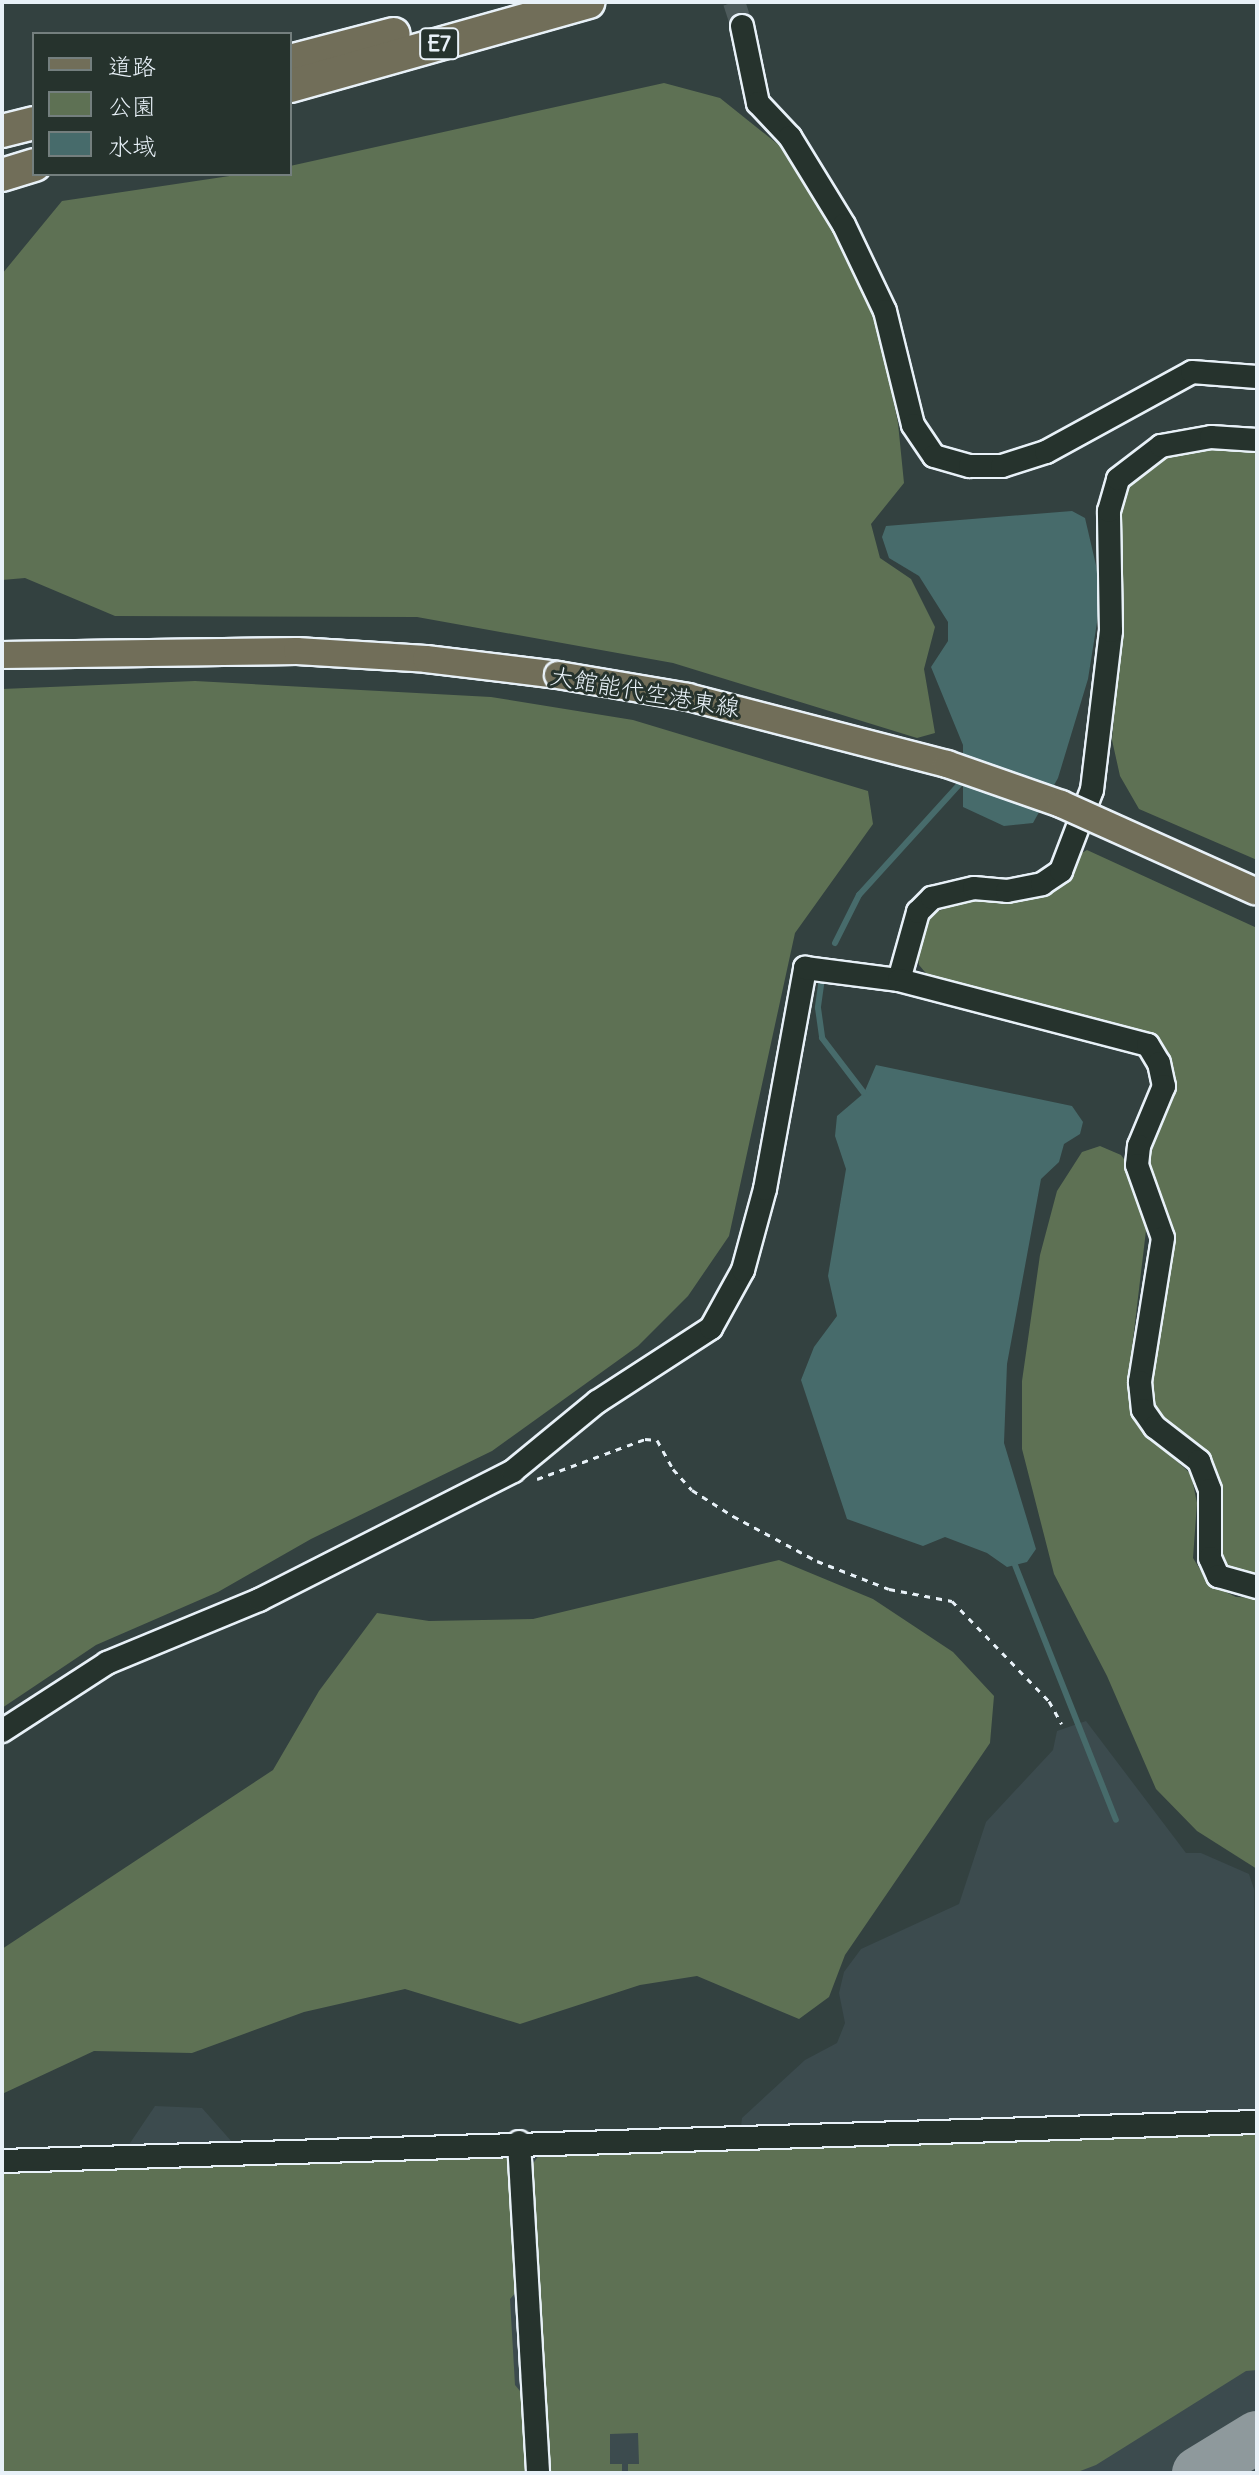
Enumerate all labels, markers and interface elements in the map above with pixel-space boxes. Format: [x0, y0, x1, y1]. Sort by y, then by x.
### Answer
road number: E7 [419, 26, 459, 62]
legend [32, 32, 292, 176]
text: 道路 [108, 51, 156, 81]
text: 公園 [108, 91, 156, 121]
text: 水域 [108, 131, 156, 161]
street label: 大館能代空港東線 [548, 661, 742, 723]

